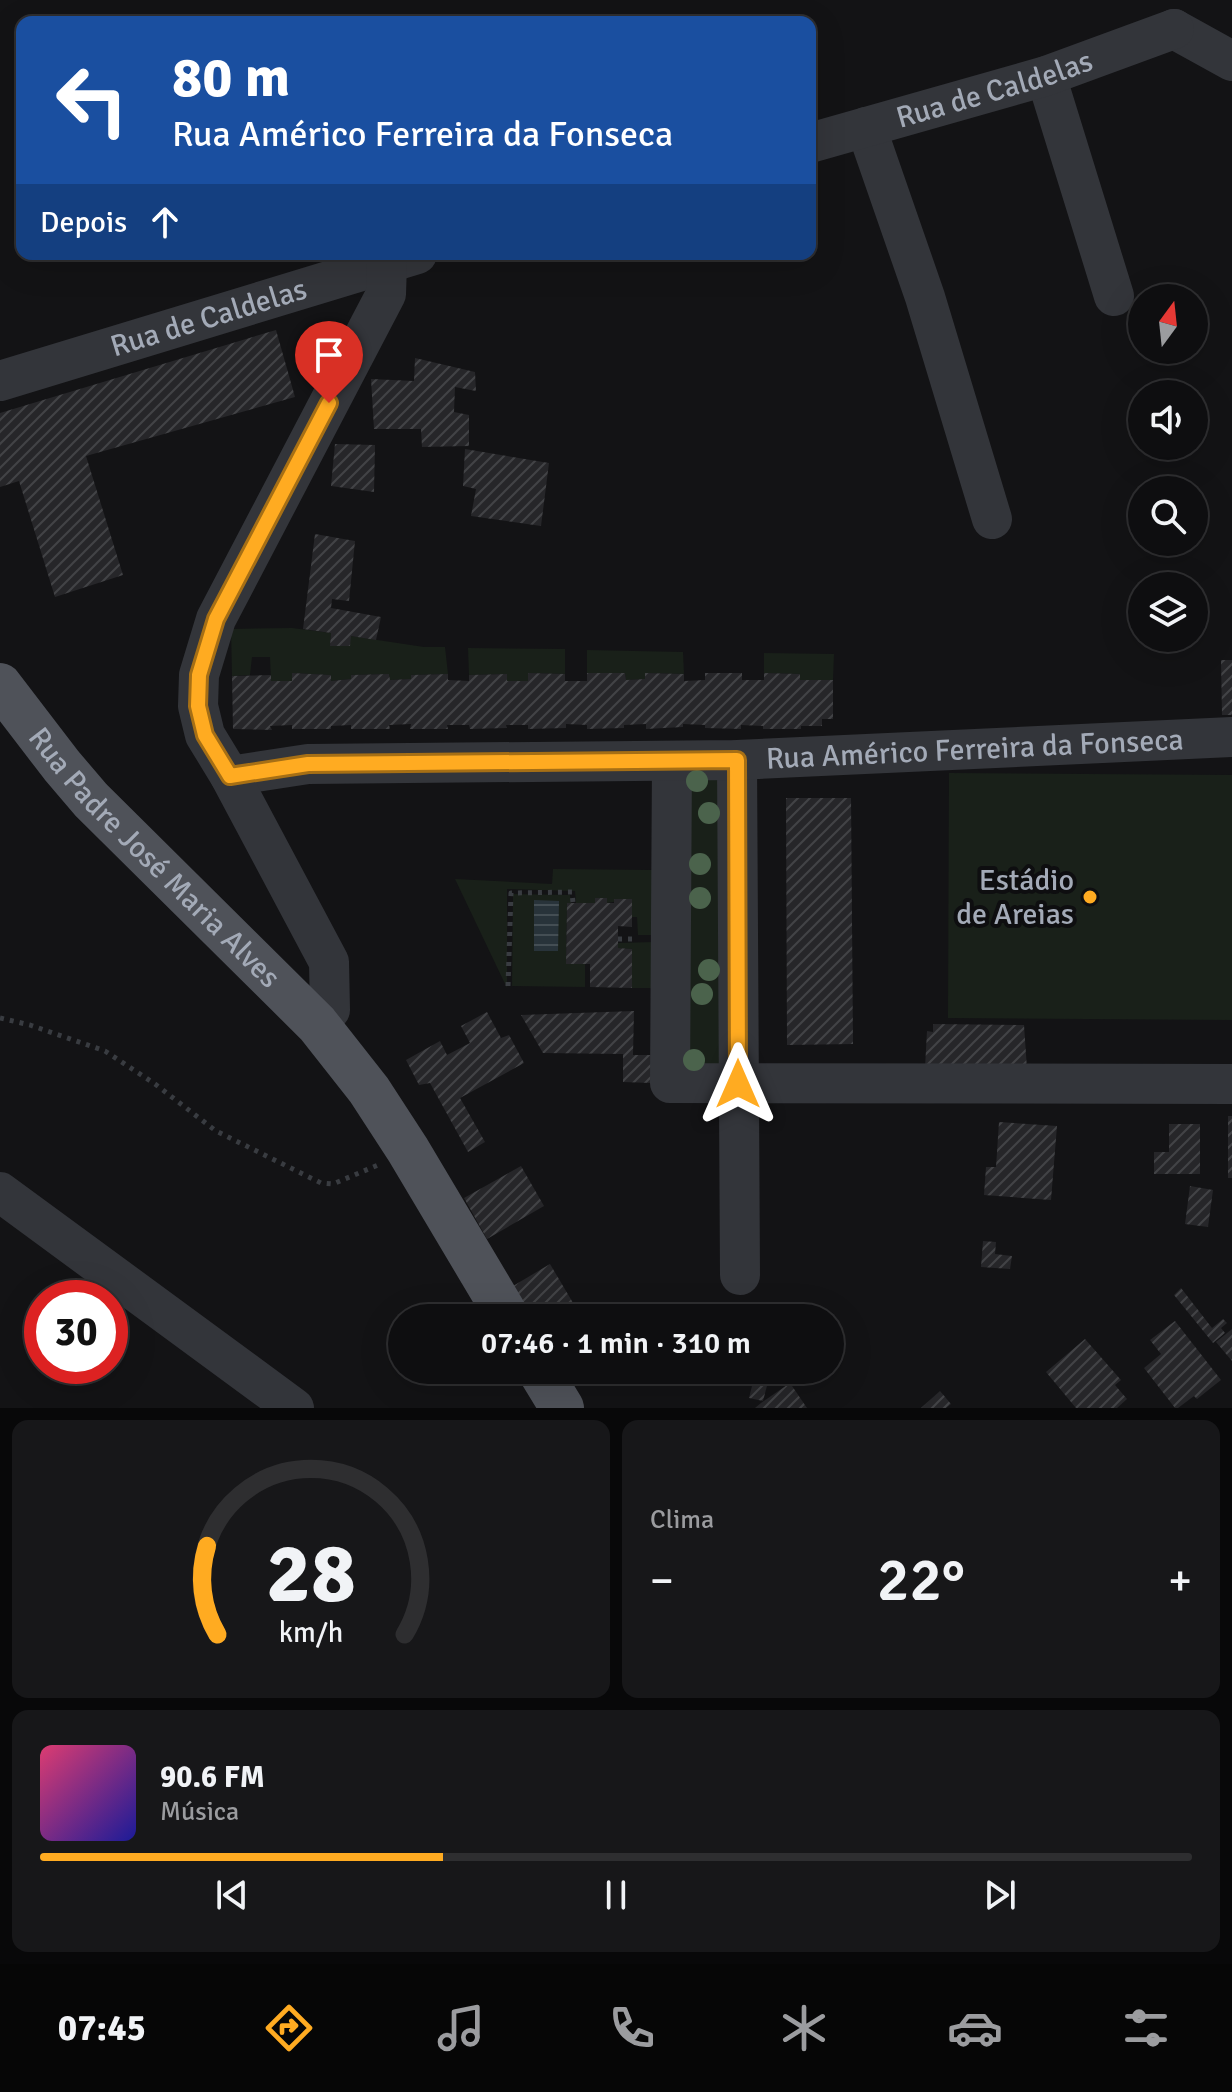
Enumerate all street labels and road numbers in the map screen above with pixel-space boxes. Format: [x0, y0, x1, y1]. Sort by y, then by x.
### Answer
street label: Rua de Caldelas [892, 42, 1098, 137]
street label: Rua de Caldelas [106, 271, 311, 365]
street label: Rua Padre José Maria Alves [20, 720, 288, 996]
street label: Rua Américo Ferreira da Fonseca [765, 721, 1184, 778]

